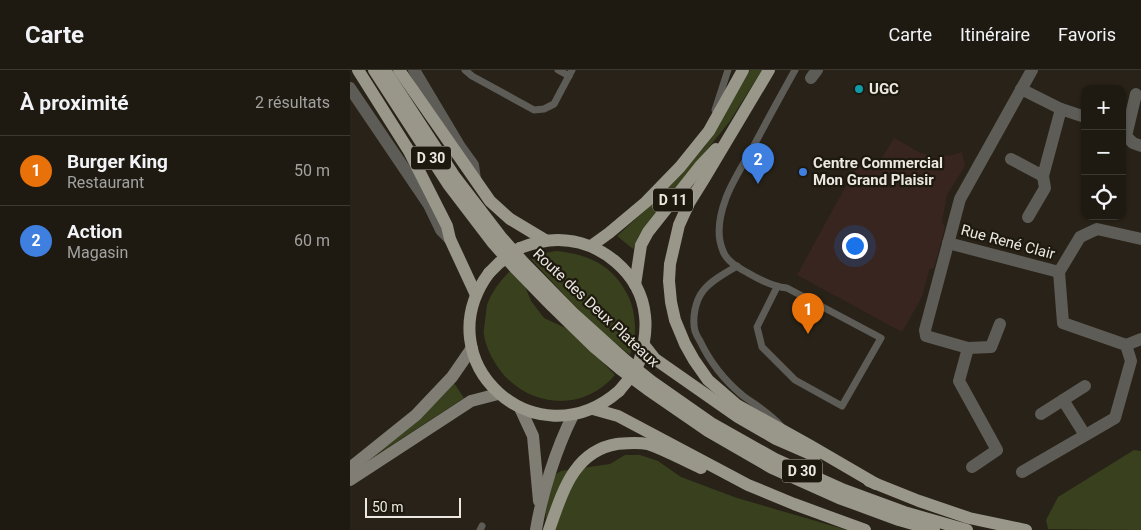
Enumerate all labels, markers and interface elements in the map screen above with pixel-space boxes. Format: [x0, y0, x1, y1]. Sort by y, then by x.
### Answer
text: Carte [25, 21, 84, 49]
text: Carte [889, 24, 932, 45]
text: Itinéraire [960, 24, 1030, 45]
text: Favoris [1058, 24, 1116, 45]
place label: UGC [869, 80, 899, 98]
marker: UGC [853, 83, 865, 95]
map controls [1081, 85, 1126, 220]
button: + [1081, 85, 1126, 130]
text: À proximité [20, 91, 129, 115]
text: 2 résultats [255, 93, 330, 112]
button: − [1081, 130, 1126, 175]
pin: 2 [742, 143, 774, 184]
road number: D 30 [411, 146, 451, 170]
text: Burger King [67, 150, 168, 173]
place label: Centre Commercial Mon Grand Plaisir [813, 154, 943, 189]
text: 1 [31, 161, 41, 180]
text: 50 m [294, 161, 330, 180]
marker: Centre Commercial Mon Grand Plaisir [797, 166, 809, 178]
text: Restaurant [67, 173, 144, 192]
button: locate [1081, 175, 1126, 220]
road number: D 11 [653, 188, 693, 212]
text: Action [67, 220, 123, 243]
street label: Rue René Clair [959, 221, 1057, 263]
text: 2 [31, 231, 41, 250]
text: 60 m [294, 231, 330, 250]
your location [842, 233, 868, 259]
text: Magasin [67, 243, 128, 262]
street label: Route des Deux Plateaux [529, 245, 663, 371]
pin: 1 [792, 293, 824, 334]
road number: D 30 [782, 460, 822, 482]
scale bar [365, 495, 461, 518]
text: 50 m [372, 499, 404, 515]

